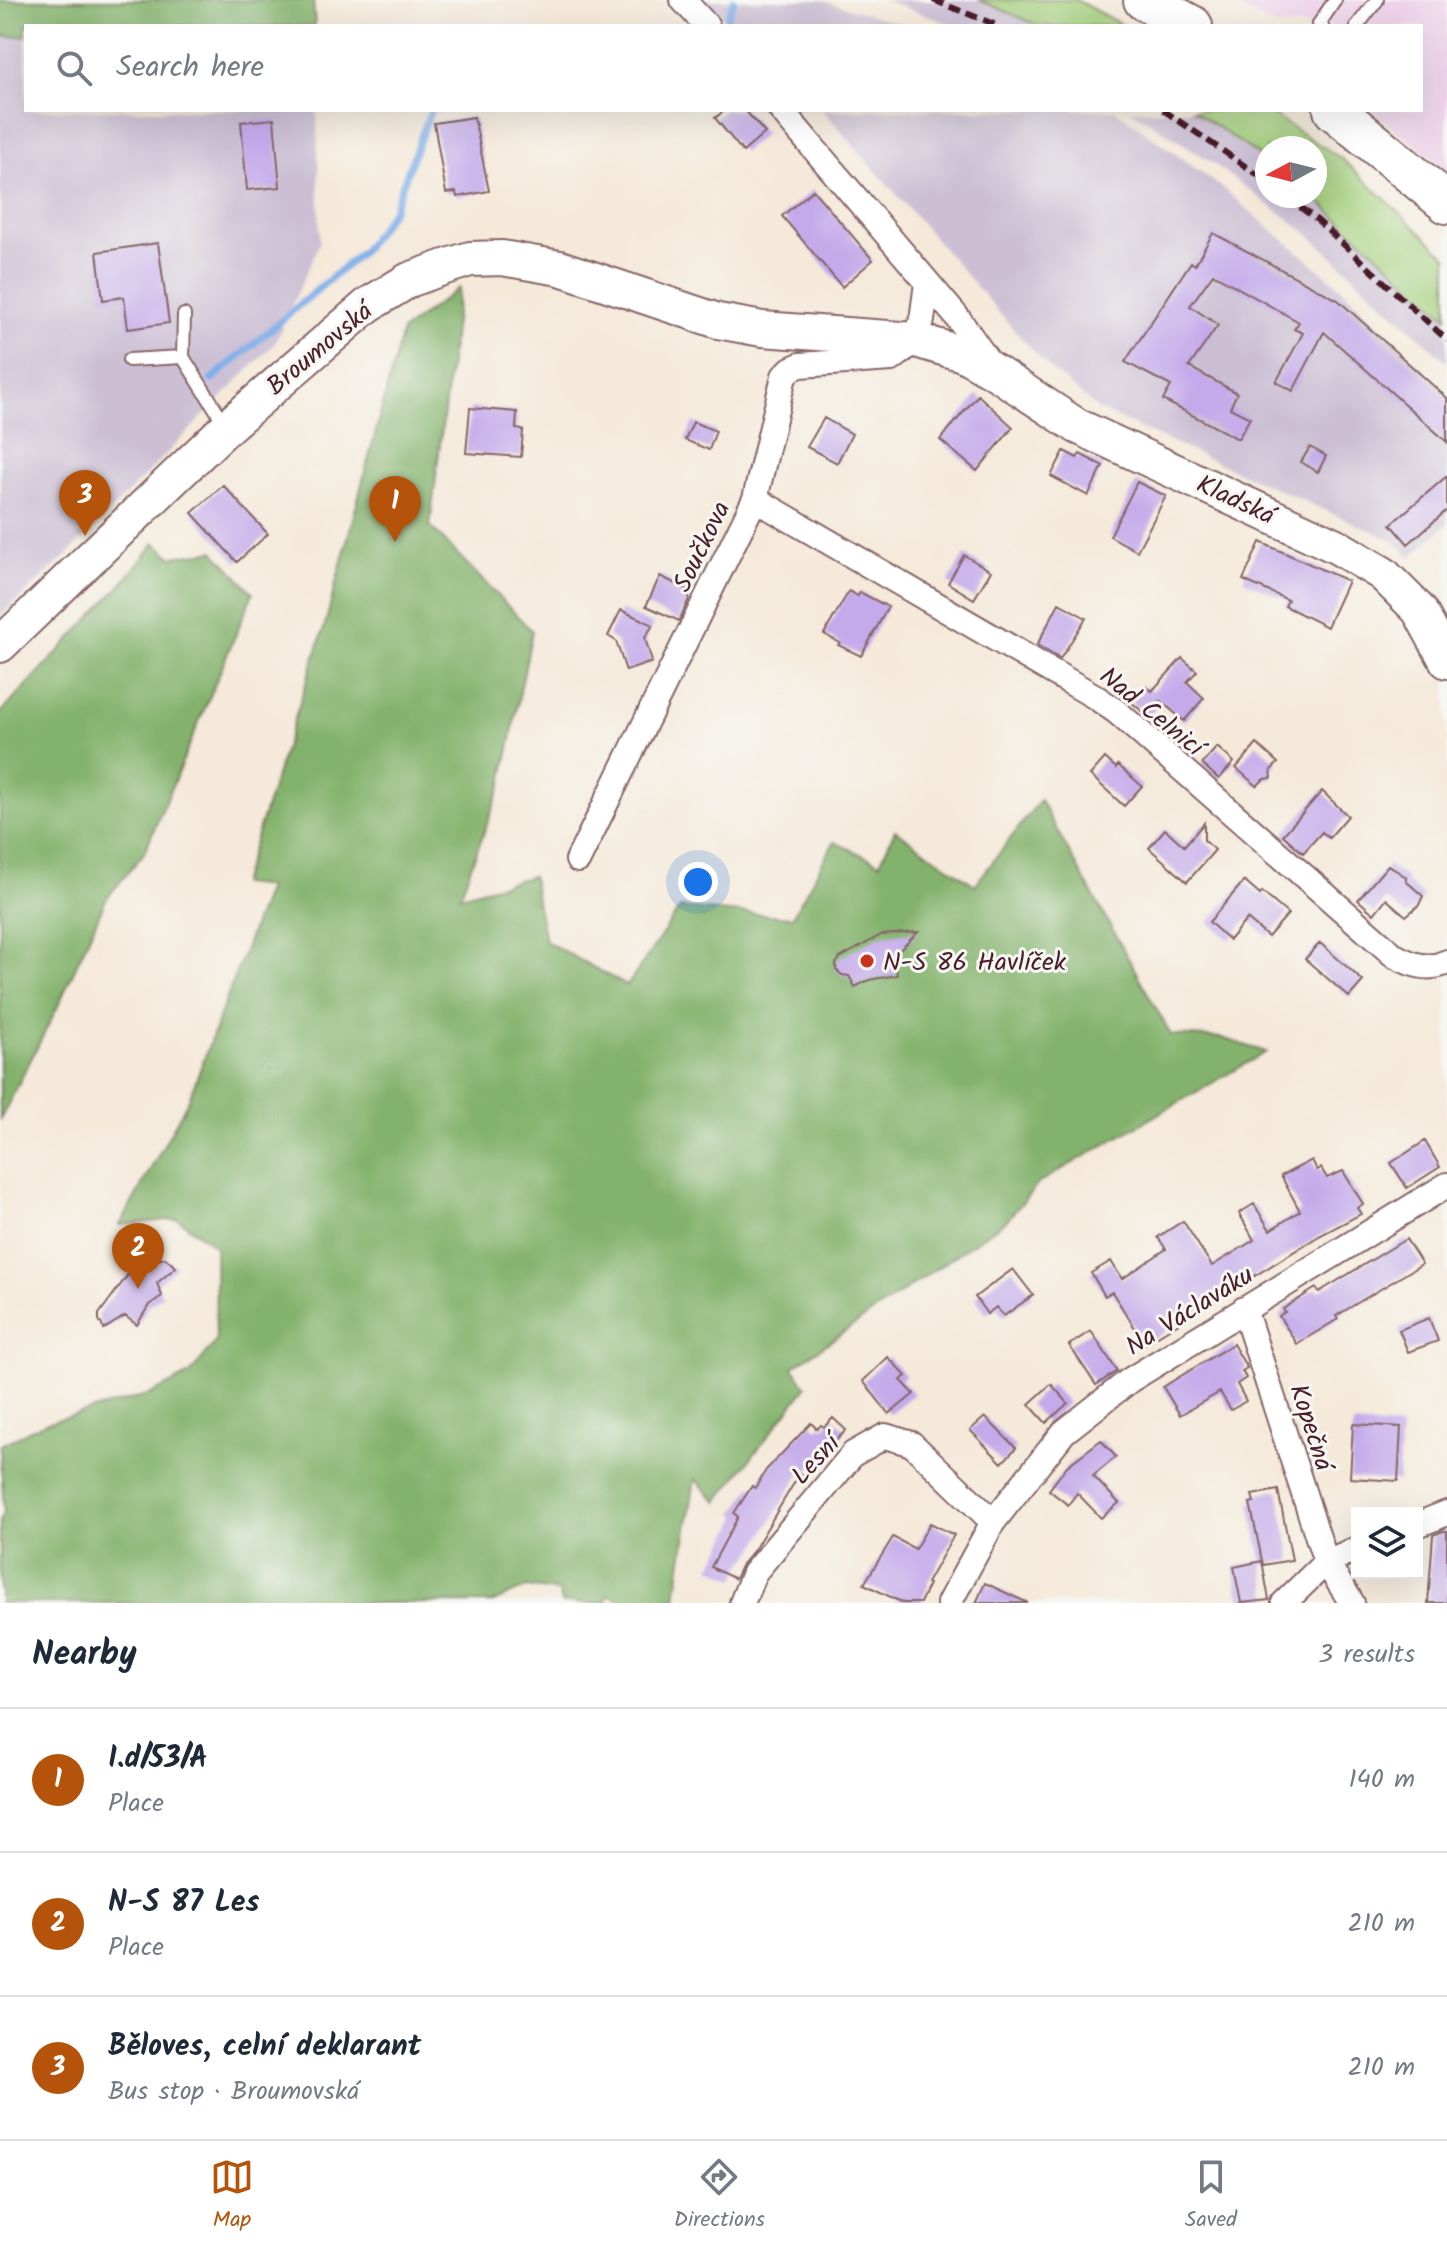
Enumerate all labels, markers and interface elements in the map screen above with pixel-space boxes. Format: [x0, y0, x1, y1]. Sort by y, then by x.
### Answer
search box [24, 24, 1423, 112]
text: Search here [116, 44, 264, 92]
icon: search [52, 46, 96, 90]
north arrow [1255, 136, 1327, 208]
street label: Broumovská [258, 290, 385, 407]
street label: Kladská [1189, 464, 1284, 538]
pin: 3 [59, 470, 111, 536]
pin: 1 [369, 476, 421, 542]
street label: Součkova [663, 494, 743, 600]
street label: Nad Celnicí [1089, 657, 1215, 770]
your location [678, 862, 718, 902]
place label: N-S 86 Havlíček [883, 942, 1067, 984]
marker: N-S 86 Havlíček [858, 952, 876, 970]
pin: 2 [112, 1223, 164, 1289]
street label: Na Václaváku [1118, 1255, 1263, 1368]
street label: Kopečná [1276, 1379, 1345, 1479]
street label: Lesní [782, 1422, 854, 1496]
map controls [1351, 1507, 1423, 1579]
button: layers [1351, 1507, 1423, 1579]
text: Nearby [32, 1628, 137, 1682]
text: 3 results [1318, 1634, 1415, 1676]
text: I.d/53/A [108, 1735, 208, 1783]
text: 1 [54, 1759, 62, 1801]
text: 140 m [1348, 1759, 1415, 1801]
text: Place [108, 1783, 164, 1825]
text: N-S 87 Les [108, 1879, 259, 1927]
text: 2 [50, 1903, 66, 1945]
text: 210 m [1348, 1903, 1415, 1945]
text: Place [108, 1927, 164, 1969]
text: Běloves, celní deklarant [108, 2023, 421, 2071]
text: 3 [51, 2047, 65, 2089]
text: 210 m [1348, 2047, 1415, 2089]
text: Bus stop · Broumovská [108, 2071, 359, 2113]
tab: Map [210, 2155, 254, 2238]
tab: Directions [674, 2155, 765, 2238]
tab: Saved [1185, 2155, 1237, 2238]

